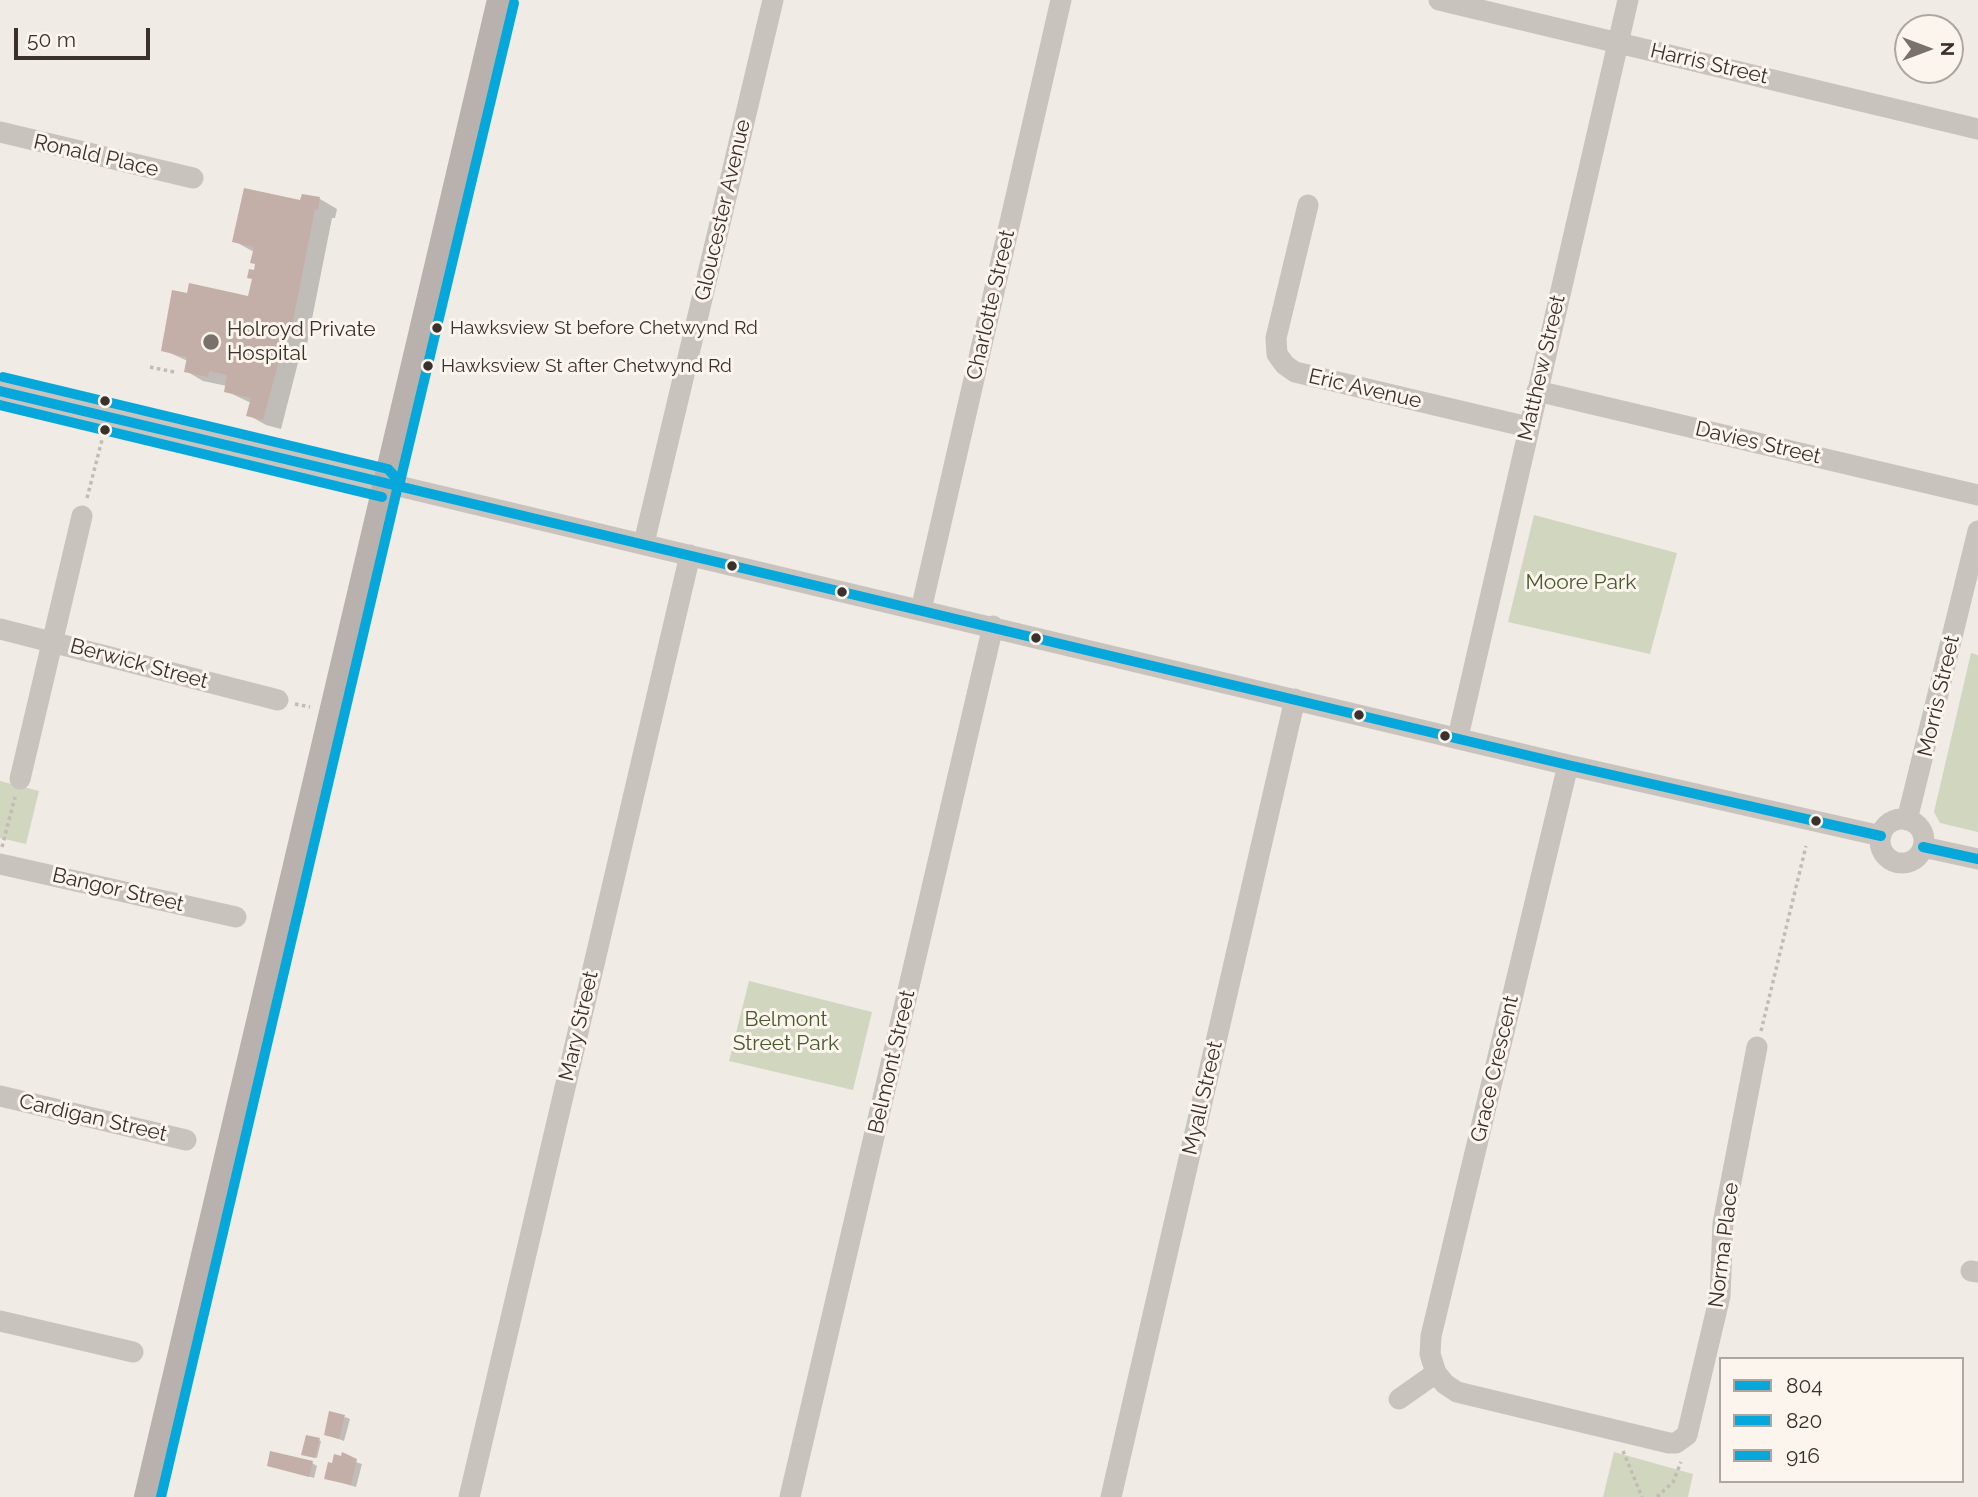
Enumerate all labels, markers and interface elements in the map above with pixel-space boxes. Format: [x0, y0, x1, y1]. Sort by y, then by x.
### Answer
scale bar [18, 14, 154, 58]
north arrow [1894, 14, 1964, 84]
text: 50 m [27, 27, 76, 52]
street label: Harris Street [1648, 38, 1770, 90]
text: N [1937, 42, 1959, 56]
street label: Gloucester Avenue [690, 117, 756, 303]
street label: Ronald Place [31, 129, 161, 183]
street label: Charlotte Street [961, 227, 1021, 383]
street label: Matthew Street [1513, 293, 1571, 443]
place label: Holroyd Private Hospital [227, 317, 376, 367]
place label: Hawksview St before Chetwynd Rd [450, 317, 758, 339]
marker: Hawksview St before Chetwynd Rd [430, 321, 444, 335]
marker: Holroyd Private Hospital [201, 332, 221, 352]
place label: Hawksview St after Chetwynd Rd [441, 355, 732, 377]
marker: Hawksview St after Chetwynd Rd [421, 359, 435, 373]
street label: Eric Avenue [1306, 364, 1424, 414]
unlabelled marker [98, 394, 112, 408]
street label: Davies Street [1693, 416, 1823, 470]
unlabelled marker [98, 423, 112, 437]
unlabelled marker [725, 559, 739, 573]
park label: Moore Park [1526, 570, 1636, 596]
unlabelled marker [835, 585, 849, 599]
unlabelled marker [1029, 631, 1043, 645]
street label: Morris Street [1913, 633, 1965, 759]
street label: Berwick Street [67, 634, 211, 694]
unlabelled marker [1352, 708, 1366, 722]
unlabelled marker [1438, 729, 1452, 743]
unlabelled marker [1809, 814, 1823, 828]
street label: Bangor Street [50, 863, 186, 917]
street label: Mary Street [554, 969, 604, 1083]
street label: Belmont Street [863, 988, 921, 1136]
street label: Grace Crescent [1466, 993, 1524, 1145]
park label: Belmont Street Park [733, 1007, 839, 1057]
street label: Myall Street [1178, 1039, 1228, 1157]
street label: Cardigan Street [17, 1089, 169, 1147]
street label: Norma Place [1704, 1181, 1744, 1309]
legend [1719, 1357, 1964, 1483]
text: 804 [1786, 1373, 1823, 1398]
text: 820 [1786, 1408, 1822, 1433]
text: 916 [1786, 1443, 1820, 1468]

